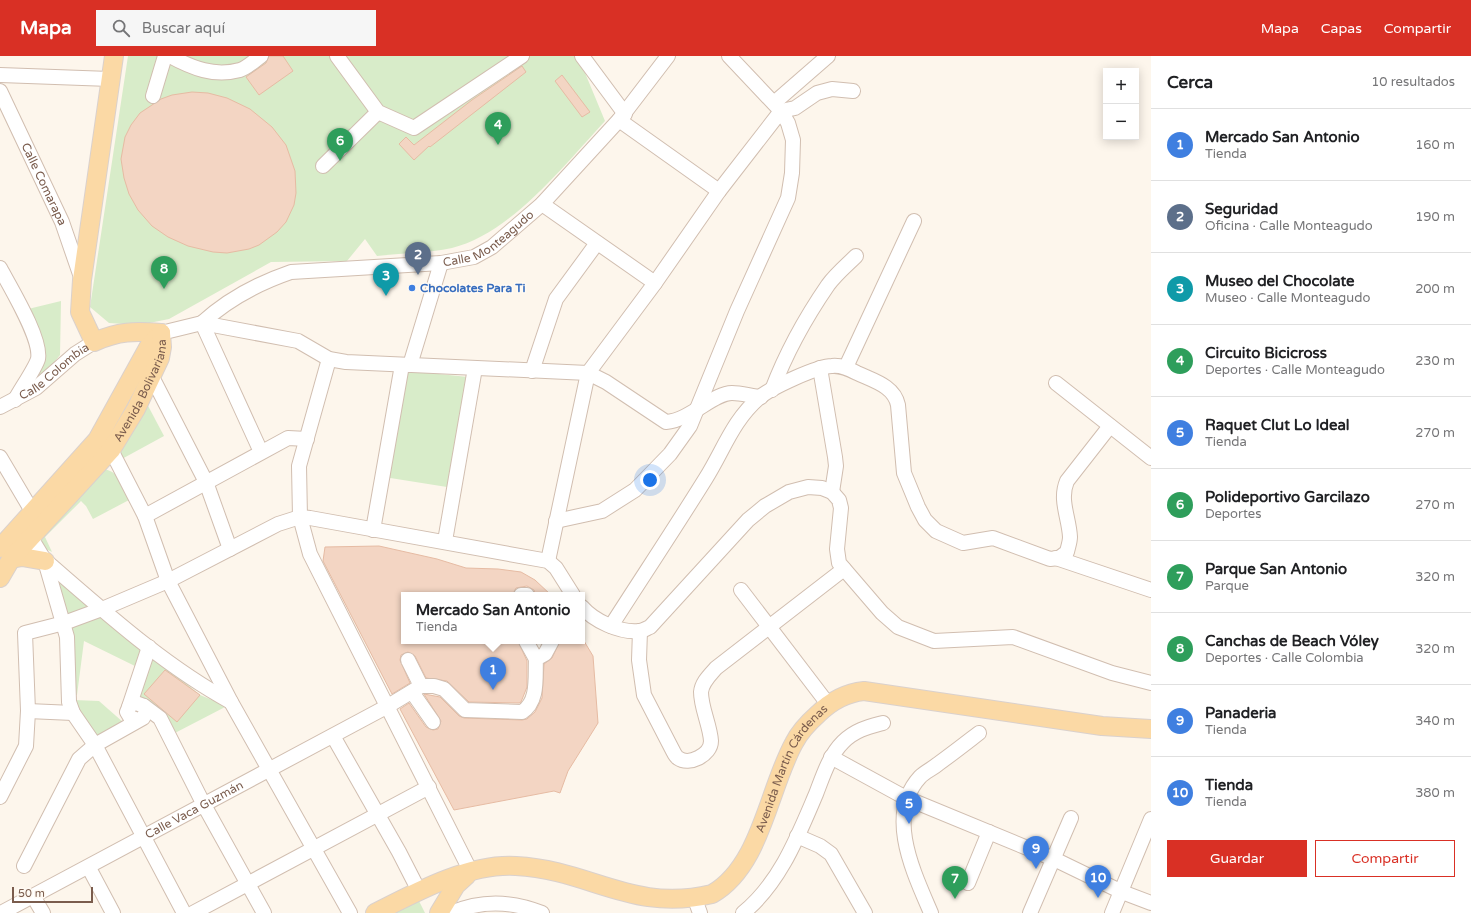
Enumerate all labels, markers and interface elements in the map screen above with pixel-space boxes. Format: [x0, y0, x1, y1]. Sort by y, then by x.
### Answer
search box [96, 10, 376, 46]
text: Mapa [20, 17, 72, 39]
icon: search [110, 17, 132, 39]
text: Buscar aquí [142, 19, 225, 37]
text: Mapa [1261, 20, 1299, 37]
text: Capas [1321, 20, 1362, 37]
text: Compartir [1384, 20, 1451, 37]
map controls [1103, 68, 1139, 140]
button: + [1103, 68, 1139, 104]
text: Cerca [1167, 72, 1213, 93]
text: 10 resultados [1371, 74, 1455, 90]
button: − [1103, 104, 1139, 140]
pin: 4 [485, 112, 511, 145]
pin: 6 [327, 128, 353, 161]
text: Mercado San Antonio [1205, 128, 1360, 146]
text: 1 [1176, 137, 1184, 153]
text: 160 m [1415, 137, 1455, 153]
street label: Calle Comarapa [18, 140, 70, 228]
text: Tienda [1205, 146, 1247, 162]
text: Seguridad [1205, 200, 1278, 218]
street label: Calle Monteagudo [442, 207, 537, 270]
text: 2 [1176, 209, 1184, 225]
text: 190 m [1415, 209, 1455, 225]
text: Oficina · Calle Monteagudo [1205, 218, 1373, 234]
pin: 2 [405, 242, 431, 275]
pin: 8 [151, 256, 177, 289]
pin: 3 [373, 263, 399, 296]
text: Museo del Chocolate [1205, 272, 1355, 290]
place label: Chocolates Para Ti [420, 281, 525, 295]
text: 3 [1176, 281, 1184, 297]
text: 200 m [1415, 281, 1455, 297]
marker: Chocolates Para Ti [407, 283, 417, 293]
text: Museo · Calle Monteagudo [1205, 290, 1370, 306]
street label: Avenida Bolivariana [111, 339, 169, 444]
street label: Calle Colombia [17, 340, 92, 403]
text: Circuito Bicicross [1205, 344, 1327, 362]
text: 4 [1176, 353, 1184, 369]
text: 230 m [1415, 353, 1455, 369]
text: Deportes · Calle Monteagudo [1205, 362, 1385, 378]
text: Raquet Clut Lo Ideal [1205, 416, 1350, 434]
text: 5 [1176, 425, 1184, 441]
text: 270 m [1415, 425, 1455, 441]
text: Tienda [1205, 434, 1247, 450]
your location [640, 470, 660, 490]
text: Polideportivo Garcilazo [1205, 488, 1370, 506]
text: 6 [1176, 497, 1184, 513]
text: 270 m [1415, 497, 1455, 513]
text: Deportes [1205, 506, 1261, 522]
text: Parque San Antonio [1205, 560, 1347, 578]
text: 7 [1176, 569, 1184, 585]
text: 320 m [1415, 569, 1455, 585]
text: Parque [1205, 578, 1249, 594]
popup [401, 592, 585, 644]
text: Mercado San Antonio [416, 601, 570, 619]
text: Tienda [416, 619, 457, 635]
text: Canchas de Beach Vóley [1205, 632, 1379, 650]
text: 8 [1176, 641, 1184, 657]
text: 320 m [1415, 641, 1455, 657]
text: Deportes · Calle Colombia [1205, 650, 1364, 666]
pin: 1 [480, 657, 506, 690]
street label: Avenida Martín Cárdenas [753, 701, 831, 835]
text: Panaderia [1205, 704, 1277, 722]
text: 9 [1176, 713, 1184, 729]
text: 340 m [1415, 713, 1455, 729]
text: Tienda [1205, 722, 1247, 738]
text: Tienda [1205, 776, 1253, 794]
street label: Calle Vaca Guzmán [143, 778, 246, 842]
text: 10 [1172, 785, 1188, 801]
text: 380 m [1415, 785, 1455, 801]
pin: 5 [896, 791, 922, 824]
text: Tienda [1205, 794, 1247, 810]
pin: 9 [1023, 836, 1049, 869]
button: Guardar [1167, 840, 1307, 877]
button: Compartir [1315, 840, 1455, 877]
pin: 10 [1085, 865, 1111, 898]
pin: 7 [942, 866, 968, 899]
scale bar [12, 885, 93, 904]
text: 50 m [18, 887, 45, 900]

